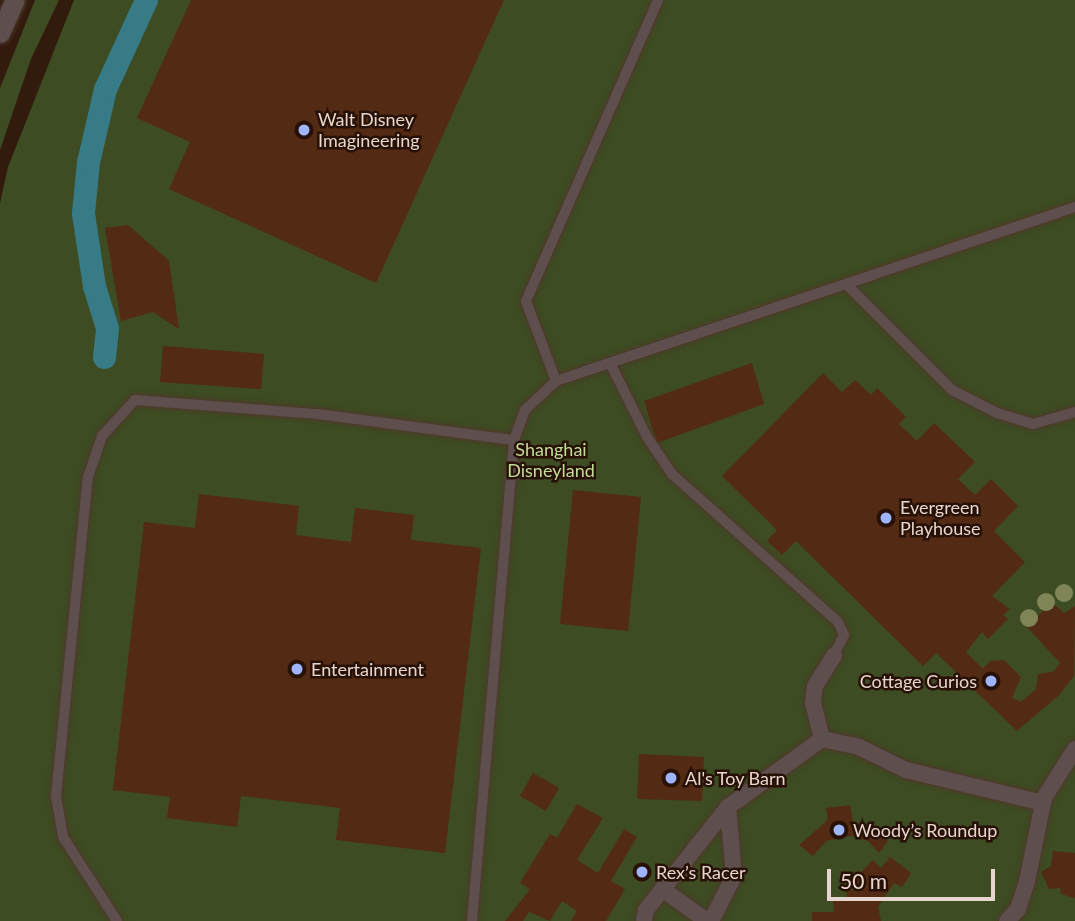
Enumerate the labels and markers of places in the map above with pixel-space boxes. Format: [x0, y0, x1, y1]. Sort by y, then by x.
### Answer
place label: Walt Disney Imagineering [318, 109, 420, 152]
marker: Walt Disney Imagineering [296, 122, 312, 138]
place label: Evergreen Playhouse [900, 497, 981, 540]
marker: Evergreen Playhouse [878, 510, 894, 526]
place label: Entertainment [311, 658, 424, 680]
marker: Entertainment [289, 661, 305, 677]
place label: Cottage Curios [860, 670, 977, 692]
marker: Cottage Curios [983, 673, 999, 689]
place label: Al's Toy Barn [685, 767, 787, 789]
marker: Al's Toy Barn [663, 770, 679, 786]
place label: Woody’s Roundup [853, 819, 997, 841]
marker: Woody’s Roundup [831, 822, 847, 838]
place label: Rex’s Racer [656, 861, 745, 883]
marker: Rex’s Racer [634, 864, 650, 880]

